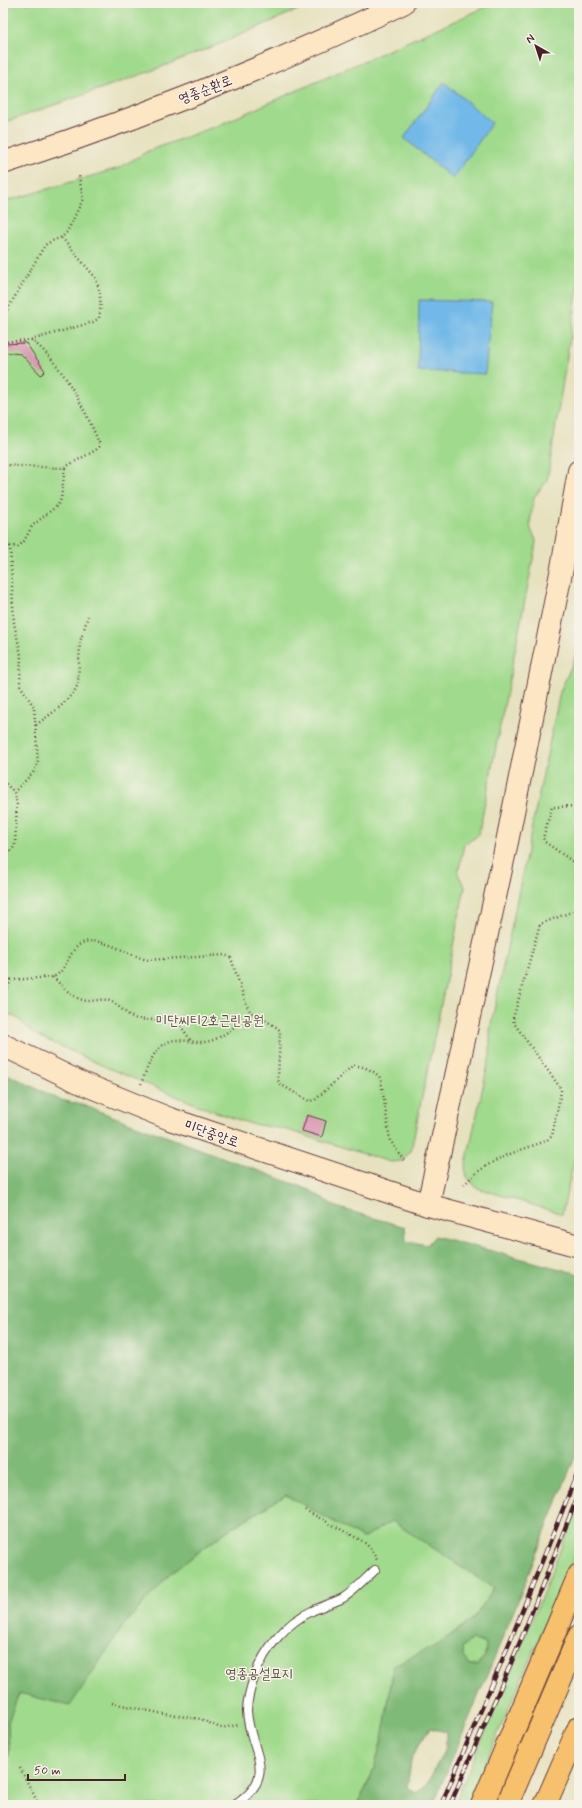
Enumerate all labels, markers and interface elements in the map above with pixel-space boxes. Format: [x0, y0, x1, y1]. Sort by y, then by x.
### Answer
north arrow [516, 26, 556, 66]
text: N [523, 31, 538, 47]
street label: 영종순환로 [176, 71, 235, 108]
park label: 미단씨티2호근린공원 [156, 1012, 264, 1030]
street label: 미단중앙로 [182, 1116, 241, 1152]
park label: 영종공설묘지 [225, 1665, 293, 1683]
scale bar [28, 1756, 125, 1782]
text: 50 m [34, 1763, 61, 1779]

